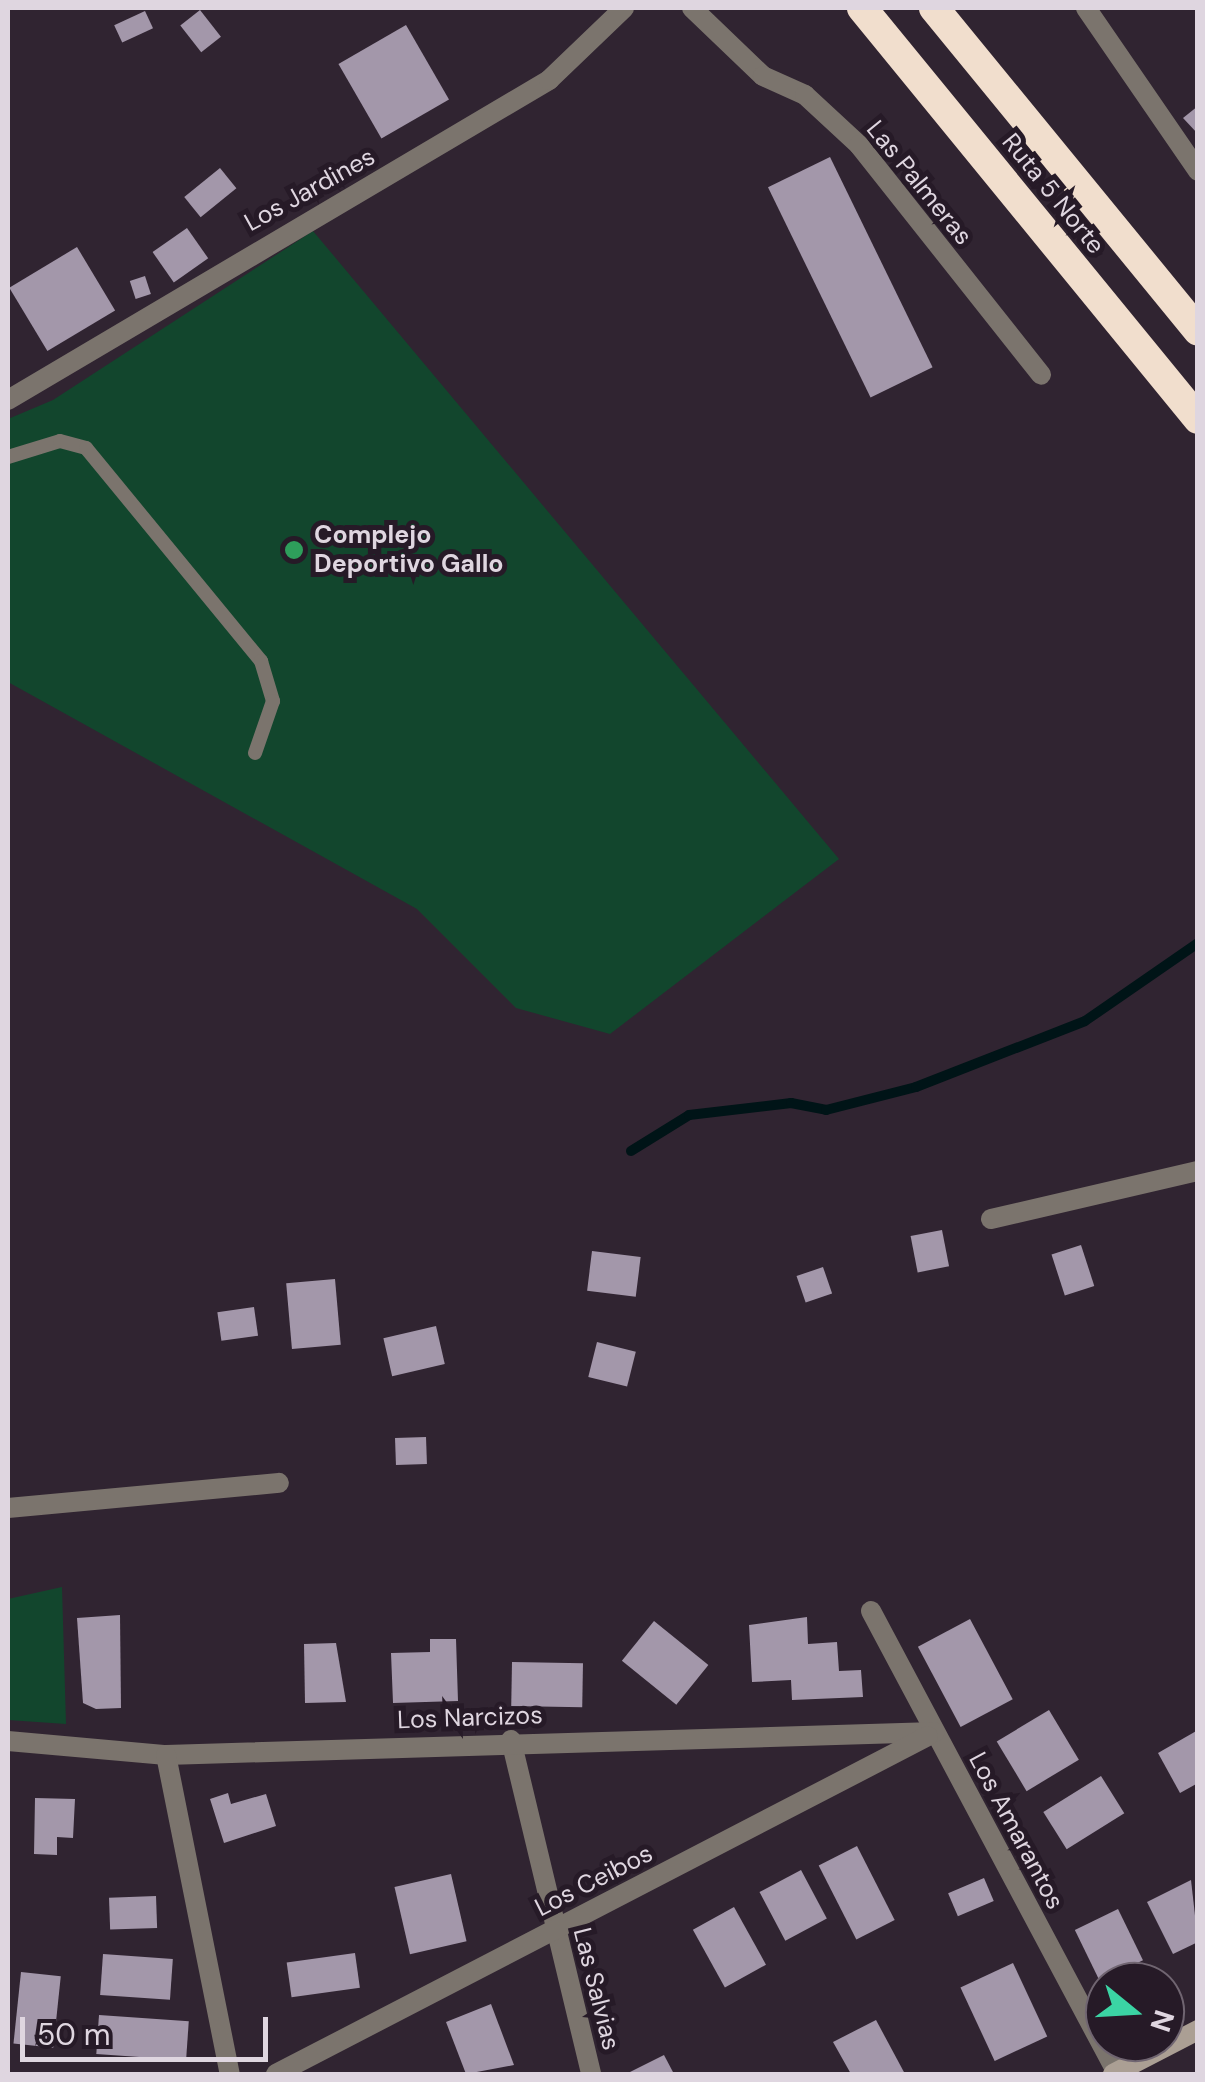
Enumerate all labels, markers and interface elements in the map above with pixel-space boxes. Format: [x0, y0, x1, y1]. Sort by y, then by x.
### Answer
street label: Las Palmeras [860, 115, 978, 251]
street label: Ruta 5 Norte [995, 128, 1111, 260]
street label: Los Jardines [240, 142, 380, 238]
place label: Complejo Deportivo Gallo [314, 521, 504, 580]
marker: Complejo Deportivo Gallo [283, 539, 305, 561]
street label: Los Narcizos [397, 1700, 543, 1736]
street label: Los Amarantos [962, 1748, 1070, 1914]
street label: Los Ceibos [530, 1839, 658, 1923]
street label: Las Salvias [566, 1925, 626, 2053]
north arrow [1085, 1962, 1185, 2062]
scale bar [25, 1997, 272, 2059]
text: N [1141, 2005, 1183, 2036]
text: 50 m [37, 2015, 111, 2054]

